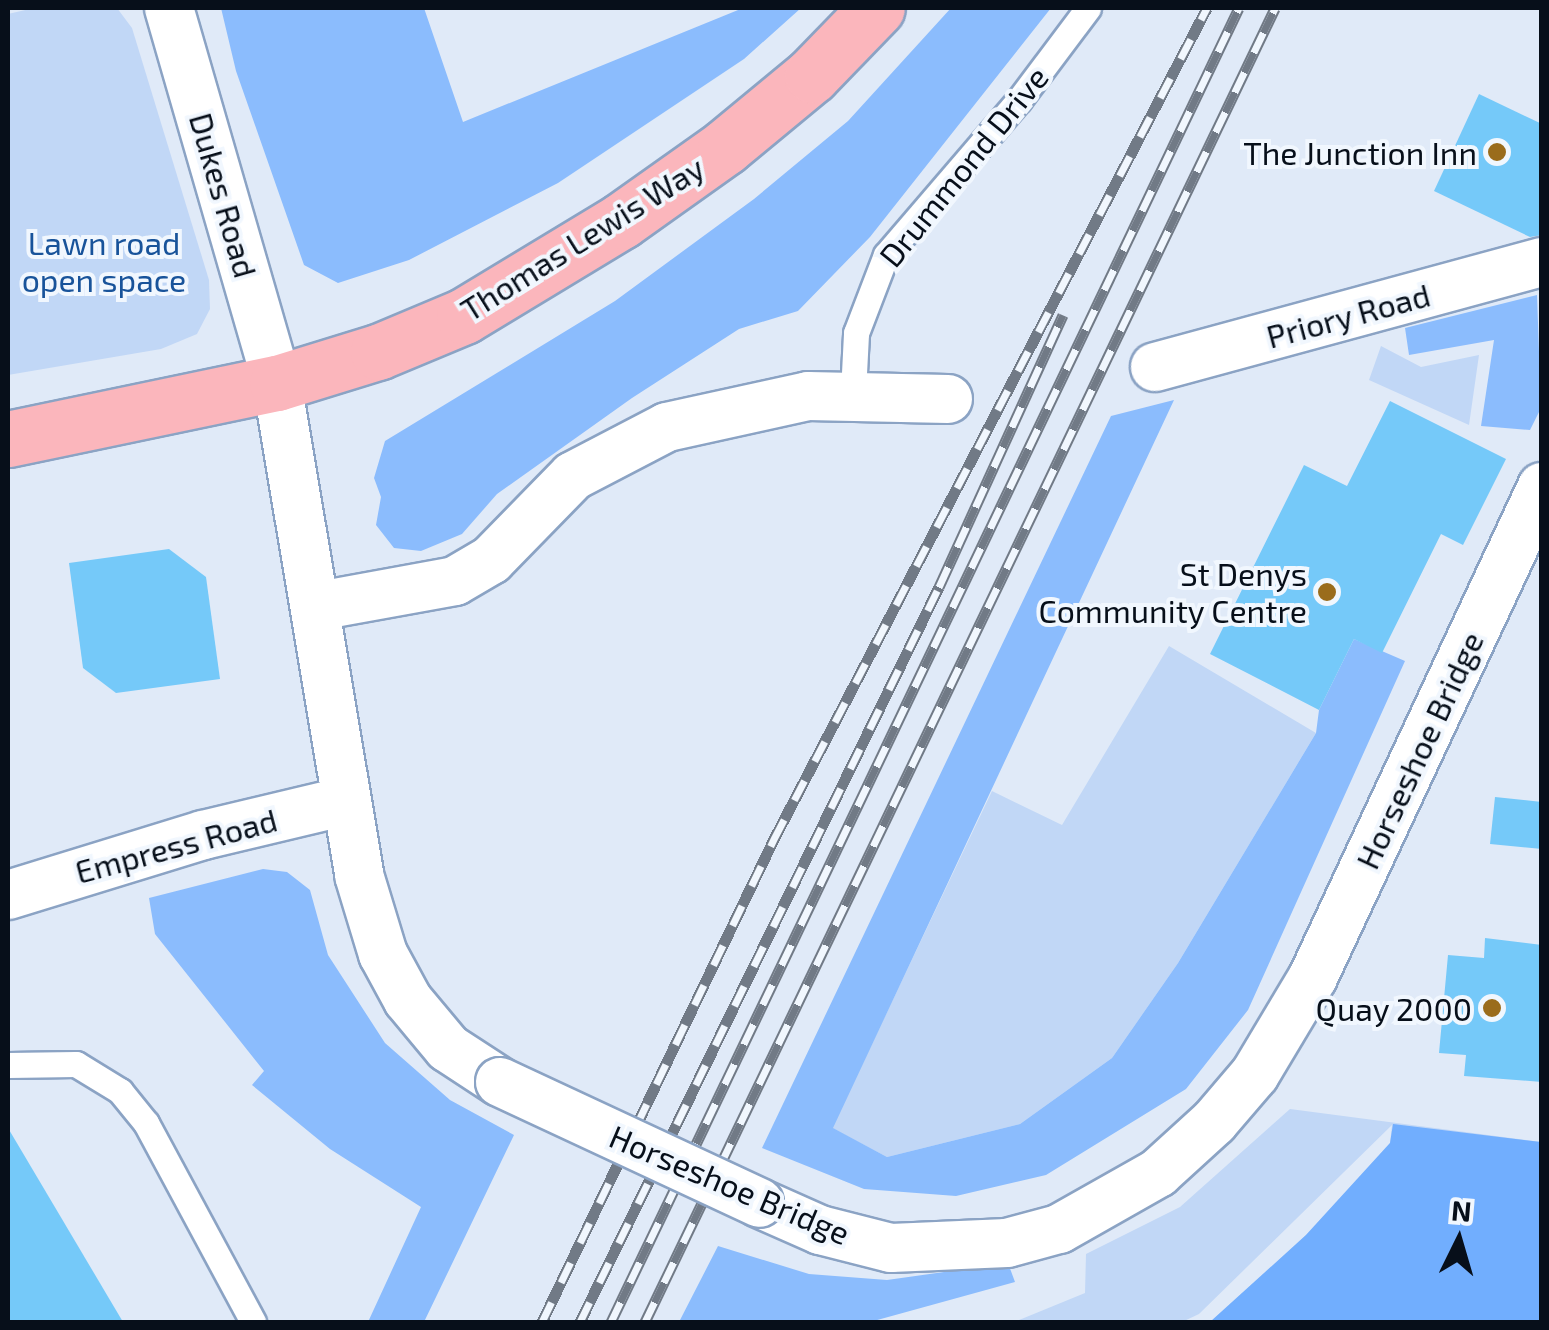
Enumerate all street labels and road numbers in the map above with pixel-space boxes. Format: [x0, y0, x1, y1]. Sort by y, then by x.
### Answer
street label: Drummond Drive [870, 58, 1056, 274]
street label: Dukes Road [182, 108, 266, 282]
street label: Thomas Lewis Way [453, 148, 711, 328]
street label: Priory Road [1262, 275, 1434, 355]
street label: Horseshoe Bridge [1347, 625, 1491, 875]
street label: Empress Road [71, 800, 281, 890]
street label: Horseshoe Bridge [604, 1116, 856, 1252]

